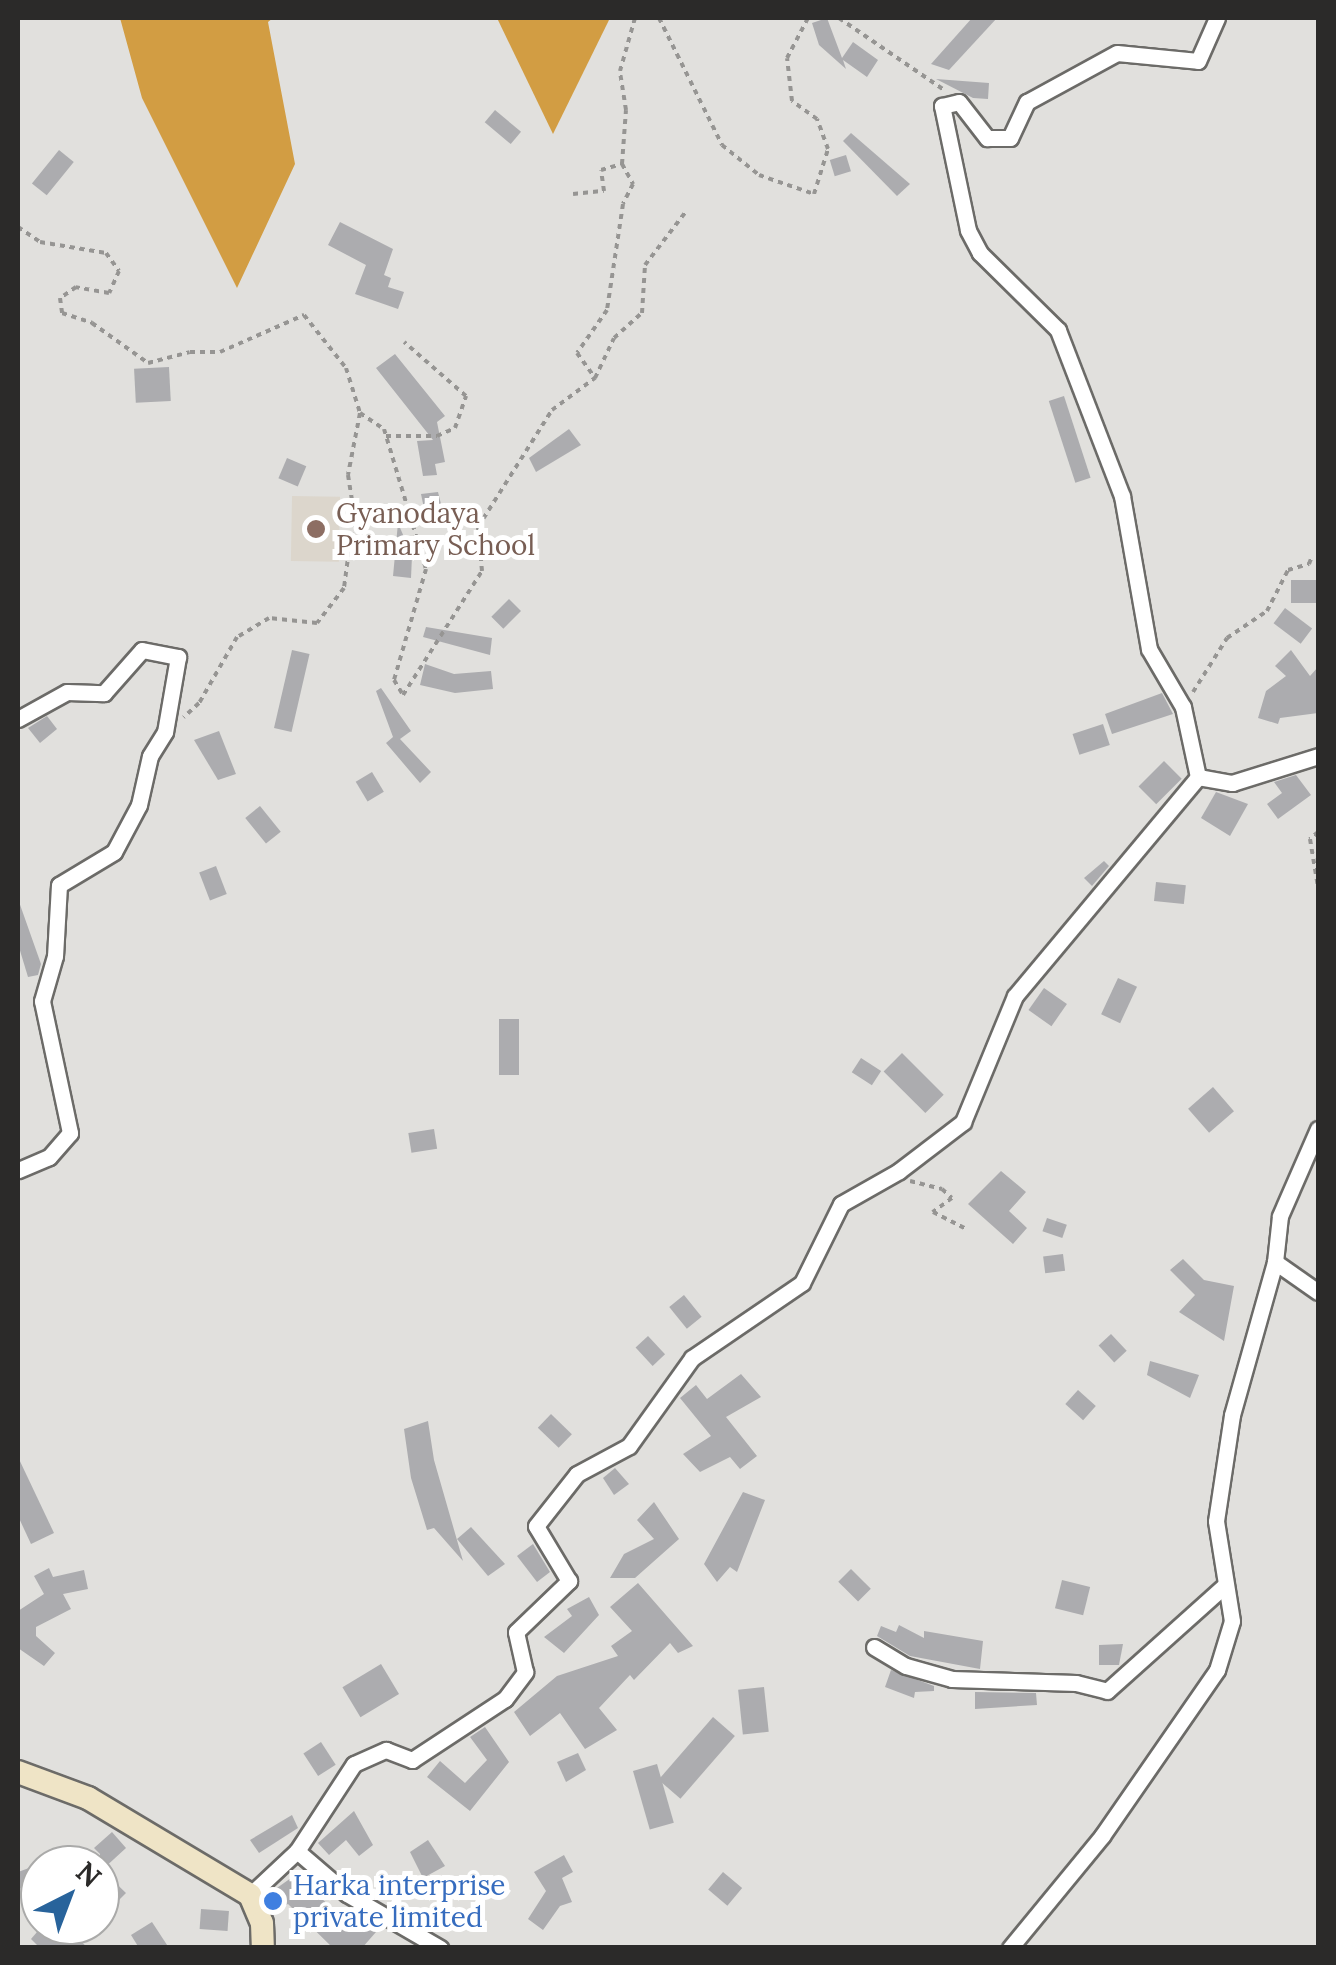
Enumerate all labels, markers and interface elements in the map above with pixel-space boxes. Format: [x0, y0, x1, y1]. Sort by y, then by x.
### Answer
place label: Gyanodaya Primary School [336, 496, 535, 562]
marker: Gyanodaya Primary School [305, 518, 327, 540]
north arrow [20, 1845, 120, 1945]
text: N [69, 1854, 109, 1895]
place label: Harka interprise private limited [293, 1868, 506, 1934]
marker: Harka interprise private limited [262, 1890, 284, 1912]

